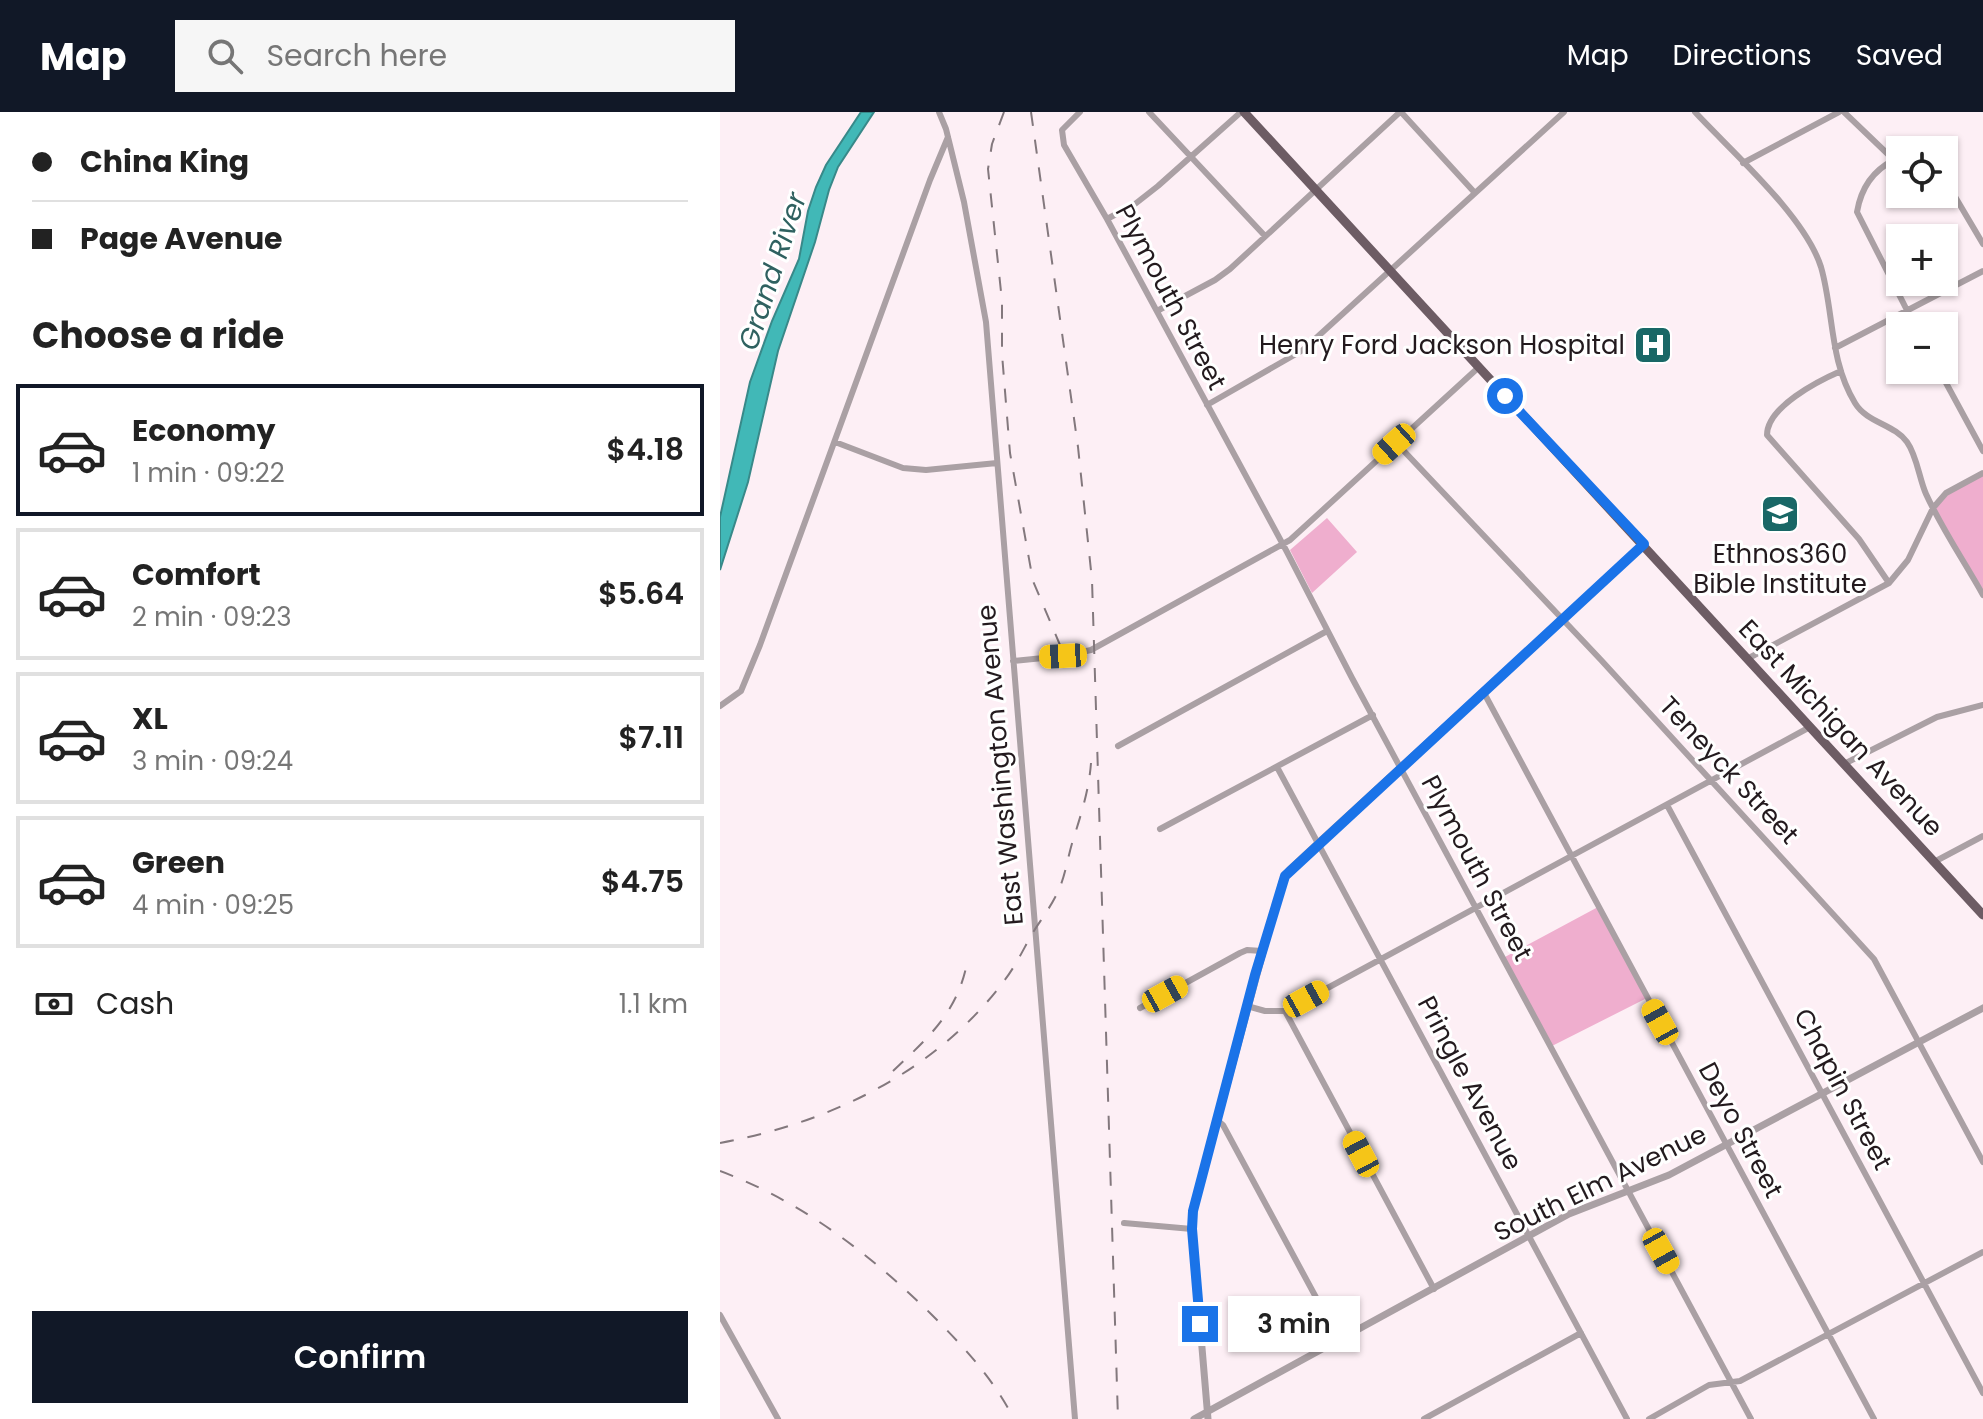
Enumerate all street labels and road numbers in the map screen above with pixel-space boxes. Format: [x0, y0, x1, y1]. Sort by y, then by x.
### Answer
street label: Plymouth Street [1107, 198, 1235, 396]
street label: East Washington Avenue [968, 603, 1032, 927]
street label: East Michigan Avenue [1731, 612, 1951, 844]
street label: Teneyck Street [1651, 688, 1807, 852]
street label: Plymouth Street [1413, 769, 1541, 967]
street label: Pringle Avenue [1409, 990, 1531, 1176]
street label: Chapin Street [1785, 1002, 1901, 1176]
street label: Deyo Street [1690, 1056, 1792, 1204]
street label: South Elm Avenue [1488, 1116, 1712, 1250]

